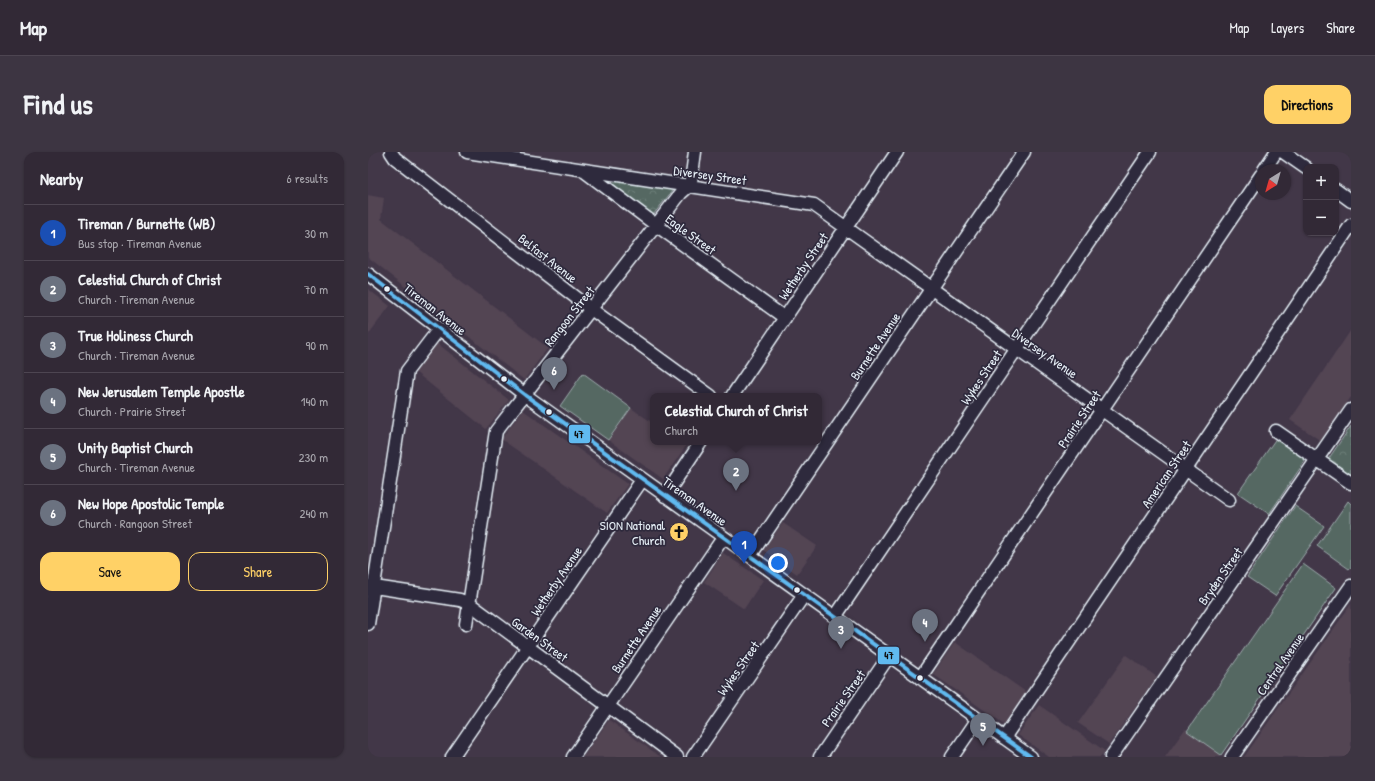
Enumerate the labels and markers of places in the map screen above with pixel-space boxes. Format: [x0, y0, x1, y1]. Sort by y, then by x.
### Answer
unlabelled marker [382, 284, 392, 294]
pin: 6 [541, 357, 567, 390]
unlabelled marker [499, 374, 509, 384]
unlabelled marker [544, 407, 554, 417]
pin: 2 [723, 458, 749, 491]
place label: SION National Church [600, 516, 666, 549]
church icon: SION National Church [668, 521, 690, 543]
pin: 1 [731, 531, 757, 564]
unlabelled marker [792, 585, 802, 595]
pin: 4 [912, 609, 938, 642]
pin: 3 [828, 616, 854, 649]
unlabelled marker [915, 673, 925, 683]
pin: 5 [970, 713, 996, 746]

